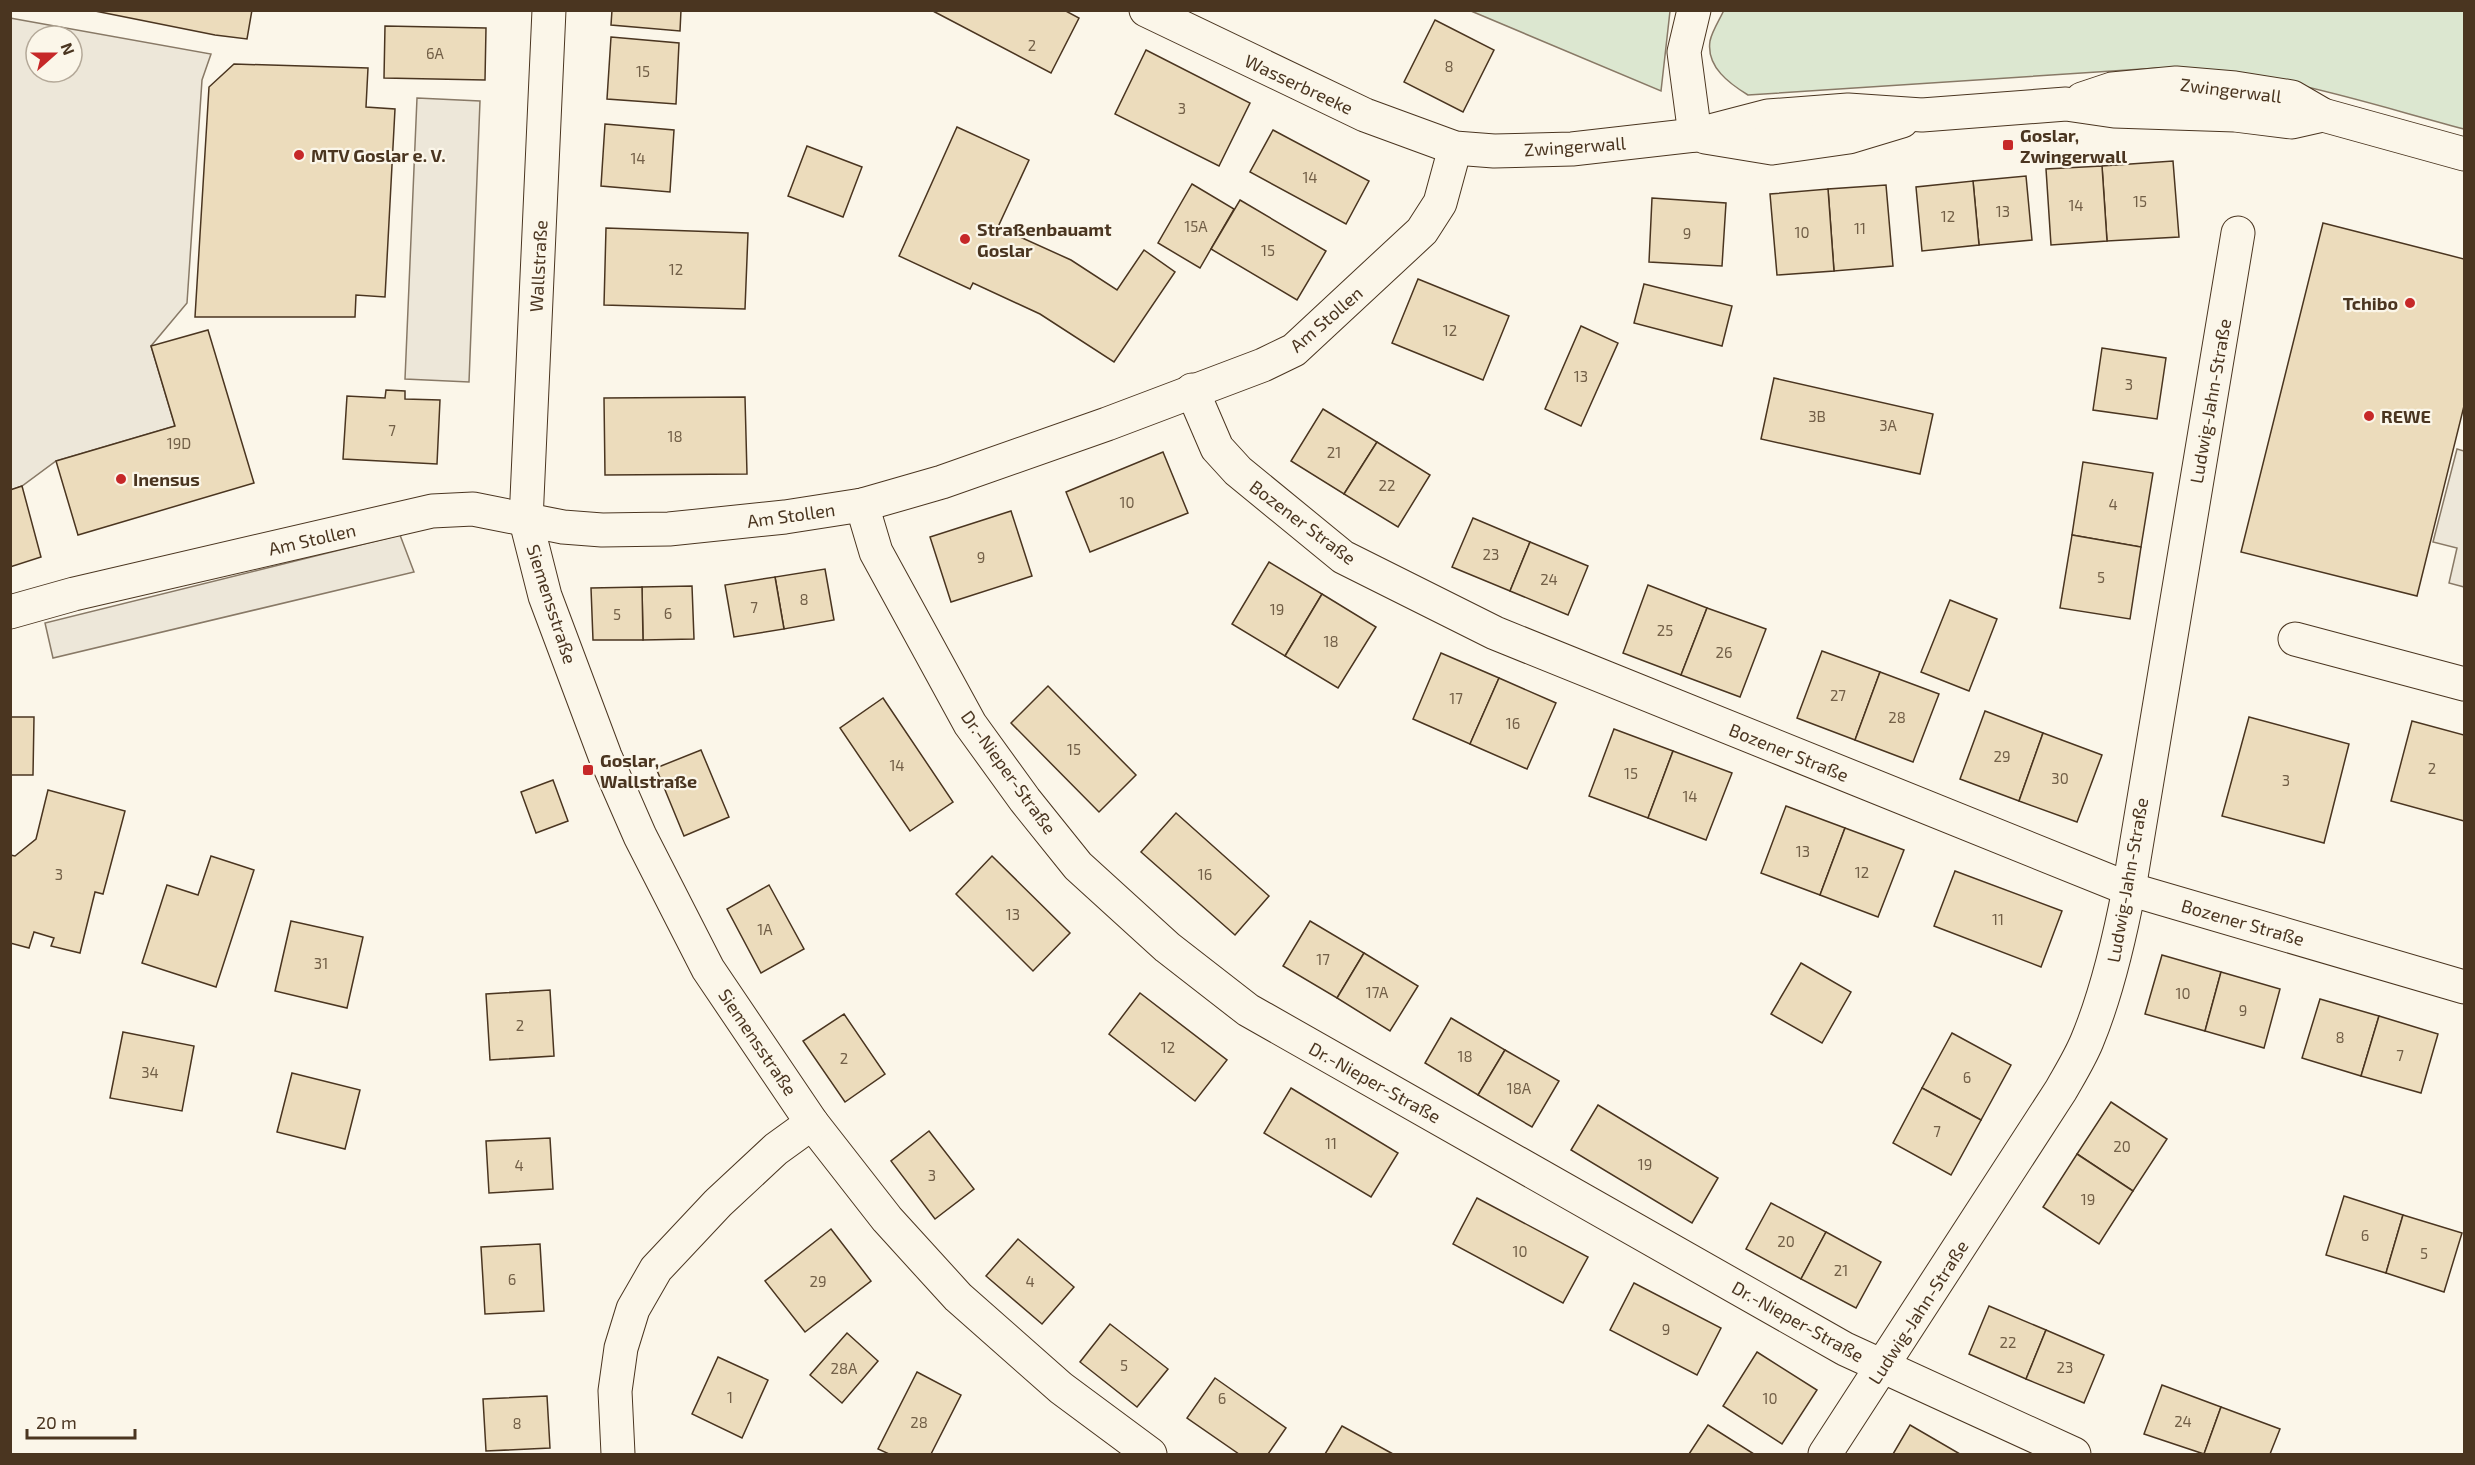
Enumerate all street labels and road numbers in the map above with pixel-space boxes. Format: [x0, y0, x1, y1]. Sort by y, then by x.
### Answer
street label: Wasserbreeke [1241, 49, 1357, 119]
street label: Zwingerwall [2179, 73, 2284, 107]
street label: Zwingerwall [1523, 131, 1627, 161]
street label: Wallstraße [525, 219, 551, 313]
street label: Am Stollen [1285, 282, 1367, 356]
street label: Ludwig-Jahn-Straße [2185, 317, 2235, 485]
street label: Bozener Straße [1246, 475, 1360, 569]
street label: Am Stollen [745, 498, 837, 532]
street label: Am Stollen [266, 518, 358, 560]
street label: Siemensstraße [522, 542, 582, 666]
street label: Dr.-Nieper-Straße [957, 706, 1061, 838]
street label: Bozener Straße [1726, 718, 1852, 786]
street label: Ludwig-Jahn-Straße [2102, 796, 2152, 964]
street label: Bozener Straße [2179, 894, 2307, 950]
street label: Siemensstraße [714, 984, 802, 1100]
street label: Dr.-Nieper-Straße [1305, 1037, 1445, 1127]
street label: Ludwig-Jahn-Straße [1863, 1236, 1973, 1388]
street label: Dr.-Nieper-Straße [1728, 1276, 1868, 1366]

